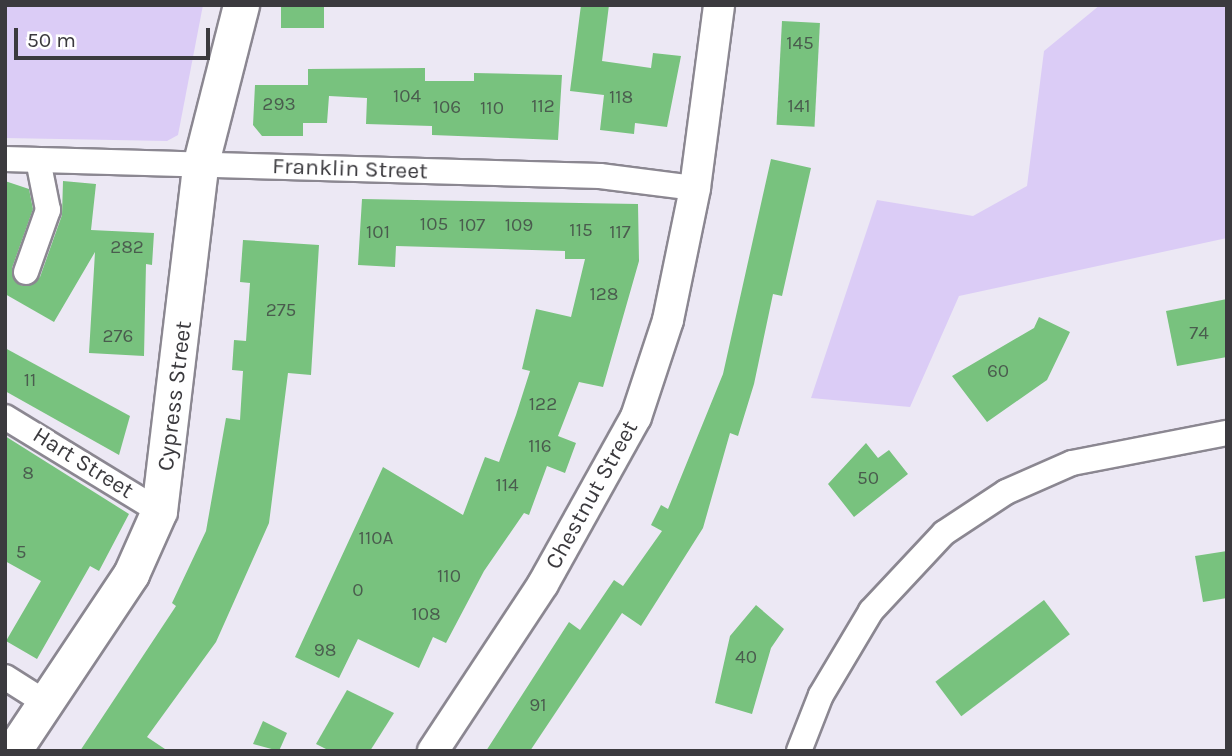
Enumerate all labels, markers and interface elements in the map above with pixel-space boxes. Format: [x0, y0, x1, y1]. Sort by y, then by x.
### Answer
scale bar [18, 14, 214, 58]
text: 50 m [27, 28, 76, 52]
house number: 145 [786, 33, 814, 55]
house number: 104 [393, 86, 421, 108]
house number: 118 [609, 87, 633, 109]
house number: 293 [262, 94, 296, 116]
house number: 112 [531, 96, 555, 118]
house number: 141 [787, 96, 811, 118]
house number: 106 [433, 97, 461, 119]
house number: 110 [480, 98, 504, 120]
street label: Franklin Street [272, 152, 428, 186]
house number: 105 [420, 214, 448, 236]
house number: 107 [459, 215, 485, 237]
house number: 109 [505, 215, 533, 237]
house number: 115 [569, 220, 593, 242]
house number: 101 [366, 222, 390, 244]
house number: 117 [609, 222, 631, 244]
house number: 282 [110, 237, 144, 259]
house number: 128 [590, 284, 618, 306]
house number: 275 [266, 300, 296, 322]
street label: Cypress Street [152, 319, 198, 473]
house number: 74 [1189, 323, 1209, 345]
house number: 276 [103, 326, 133, 348]
house number: 60 [987, 361, 1009, 383]
house number: 11 [24, 370, 36, 392]
house number: 122 [529, 394, 557, 416]
street label: Chestnut Street [540, 416, 644, 574]
street label: Hart Street [28, 421, 138, 505]
house number: 116 [528, 436, 552, 458]
house number: 8 [22, 463, 34, 485]
house number: 50 [857, 468, 879, 490]
house number: 114 [495, 475, 519, 497]
house number: 110A [359, 528, 393, 550]
house number: 5 [16, 542, 26, 564]
house number: 110 [437, 566, 461, 588]
house number: 0 [352, 580, 364, 602]
house number: 108 [411, 604, 441, 626]
house number: 98 [314, 640, 336, 662]
house number: 40 [735, 647, 757, 669]
house number: 91 [529, 695, 547, 717]

